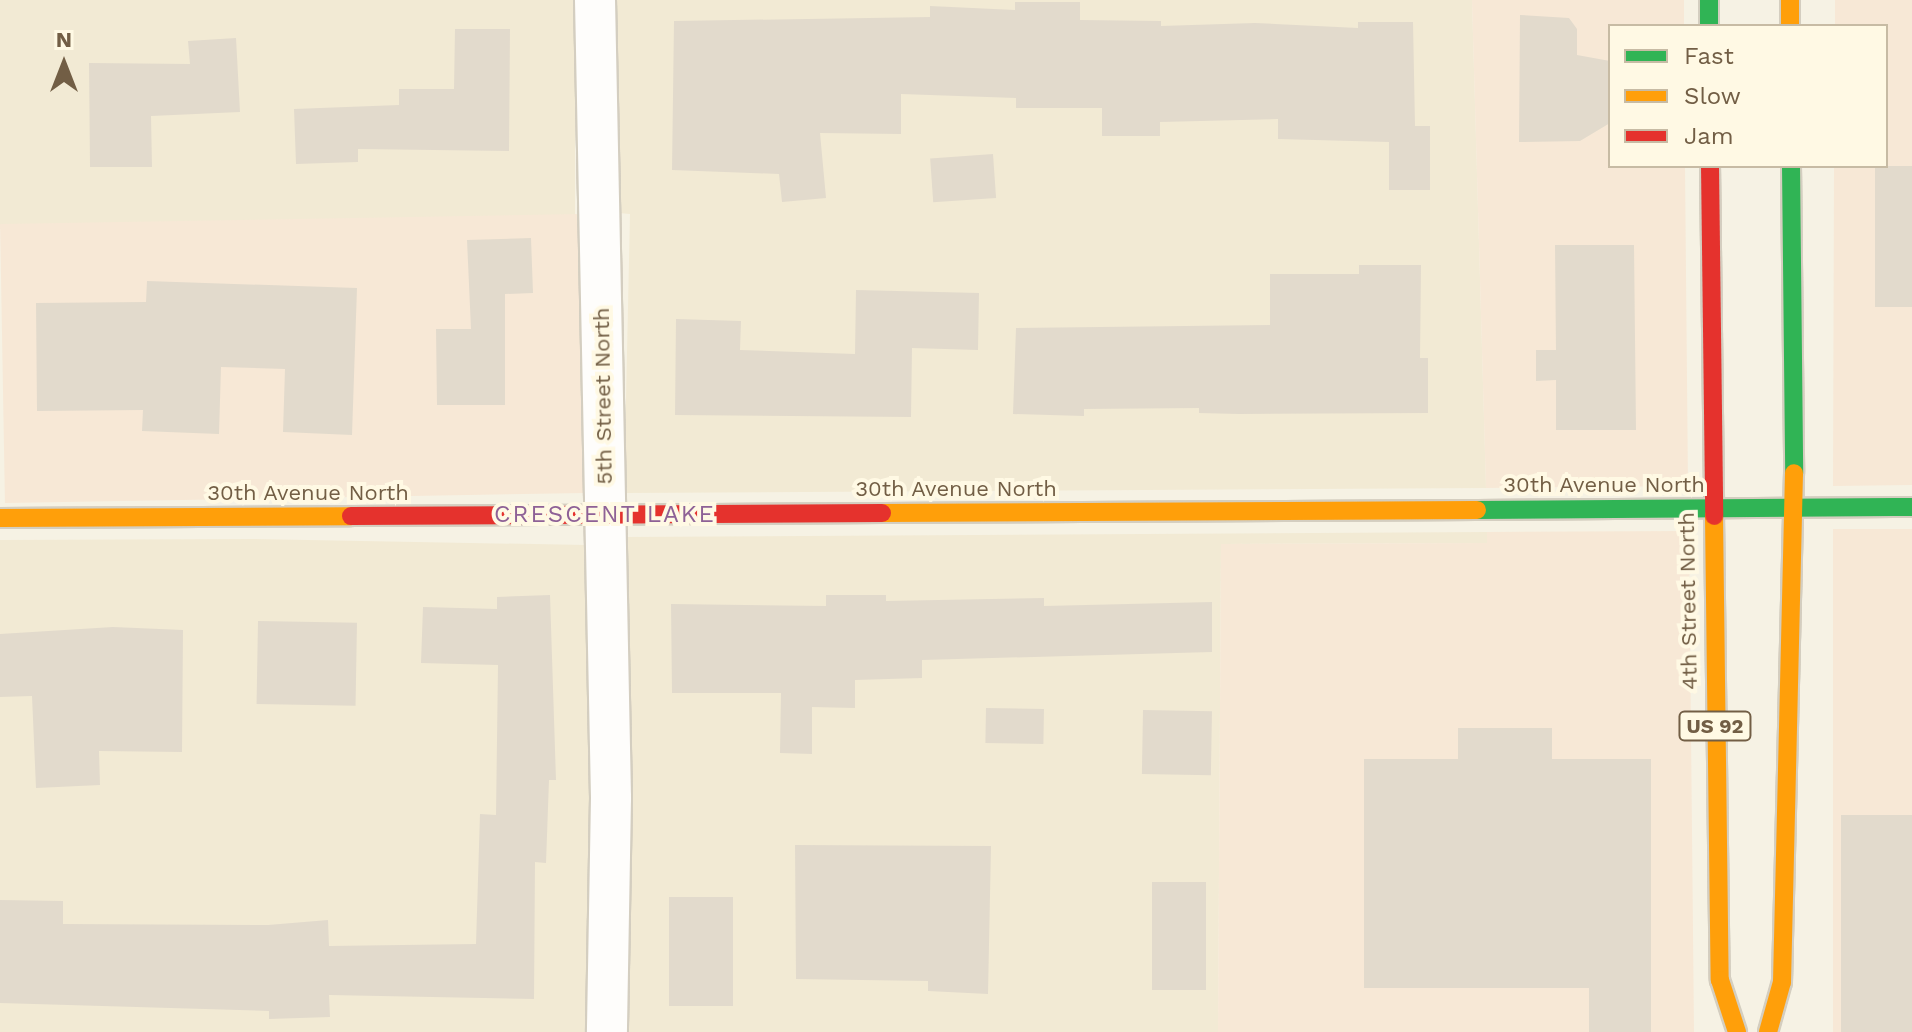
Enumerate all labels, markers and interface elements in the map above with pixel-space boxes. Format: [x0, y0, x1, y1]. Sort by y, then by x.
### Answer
north arrow [24, 24, 104, 104]
legend [1608, 24, 1888, 168]
text: N [56, 27, 72, 52]
text: Fast [1684, 42, 1734, 70]
text: Slow [1684, 82, 1741, 110]
text: Jam [1684, 122, 1734, 150]
street label: 5th Street North [588, 307, 618, 485]
street label: 30th Avenue North [1503, 472, 1705, 498]
street label: 30th Avenue North [855, 476, 1057, 502]
street label: 30th Avenue North [207, 480, 409, 506]
district label: CRESCENT LAKE [494, 501, 716, 529]
street label: 4th Street North [1673, 512, 1703, 690]
road number: US 92 [1677, 710, 1753, 742]

